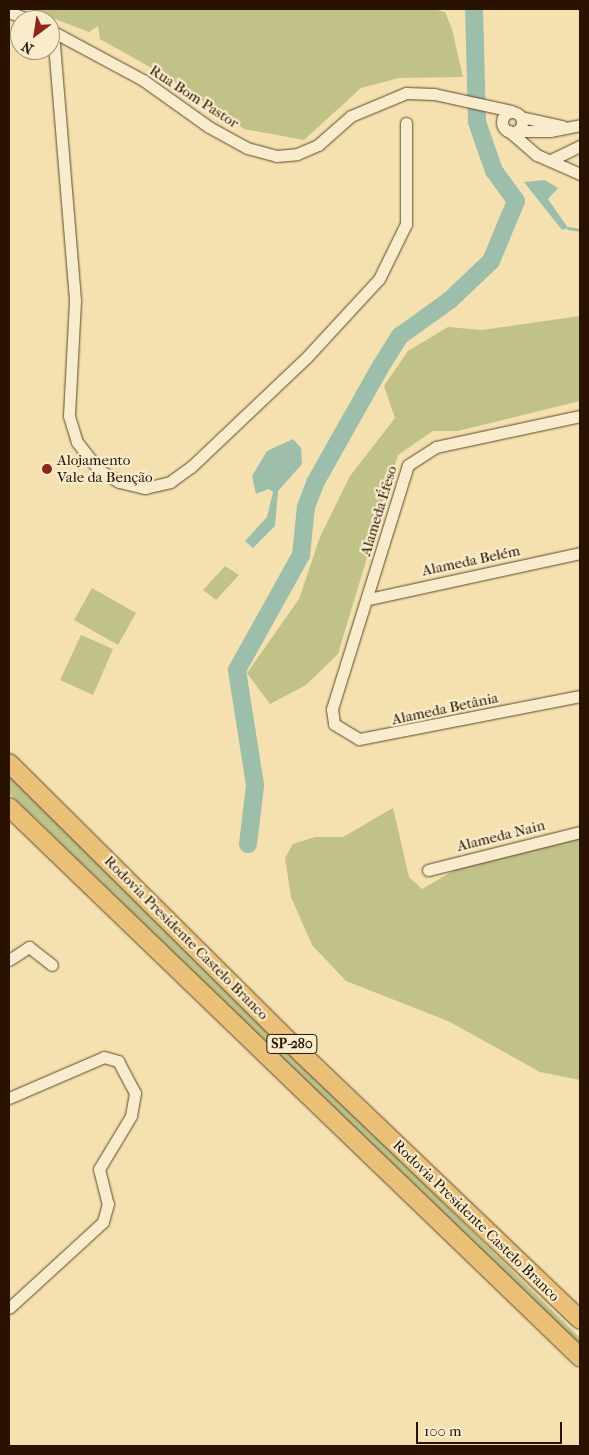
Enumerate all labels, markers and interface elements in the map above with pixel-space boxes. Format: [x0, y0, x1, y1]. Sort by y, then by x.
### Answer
north arrow [10, 10, 60, 60]
text: N [19, 37, 36, 57]
street label: Rua Bom Pastor [146, 61, 242, 133]
place label: Alojamento Vale da Benção [57, 451, 153, 486]
marker: Alojamento Vale da Benção [41, 463, 53, 475]
street label: Alameda Éfeso [357, 464, 401, 558]
street label: Alameda Belém [420, 542, 522, 580]
street label: Alameda Betânia [390, 689, 500, 729]
street label: Alameda Nain [455, 816, 547, 856]
street label: Rodovia Presidente Castelo Branco [100, 852, 272, 1024]
road number: SP-280 [266, 1032, 318, 1056]
street label: Rodovia Presidente Castelo Branco [389, 1136, 563, 1306]
scale bar [419, 1412, 565, 1444]
text: 100 m [424, 1422, 462, 1440]

